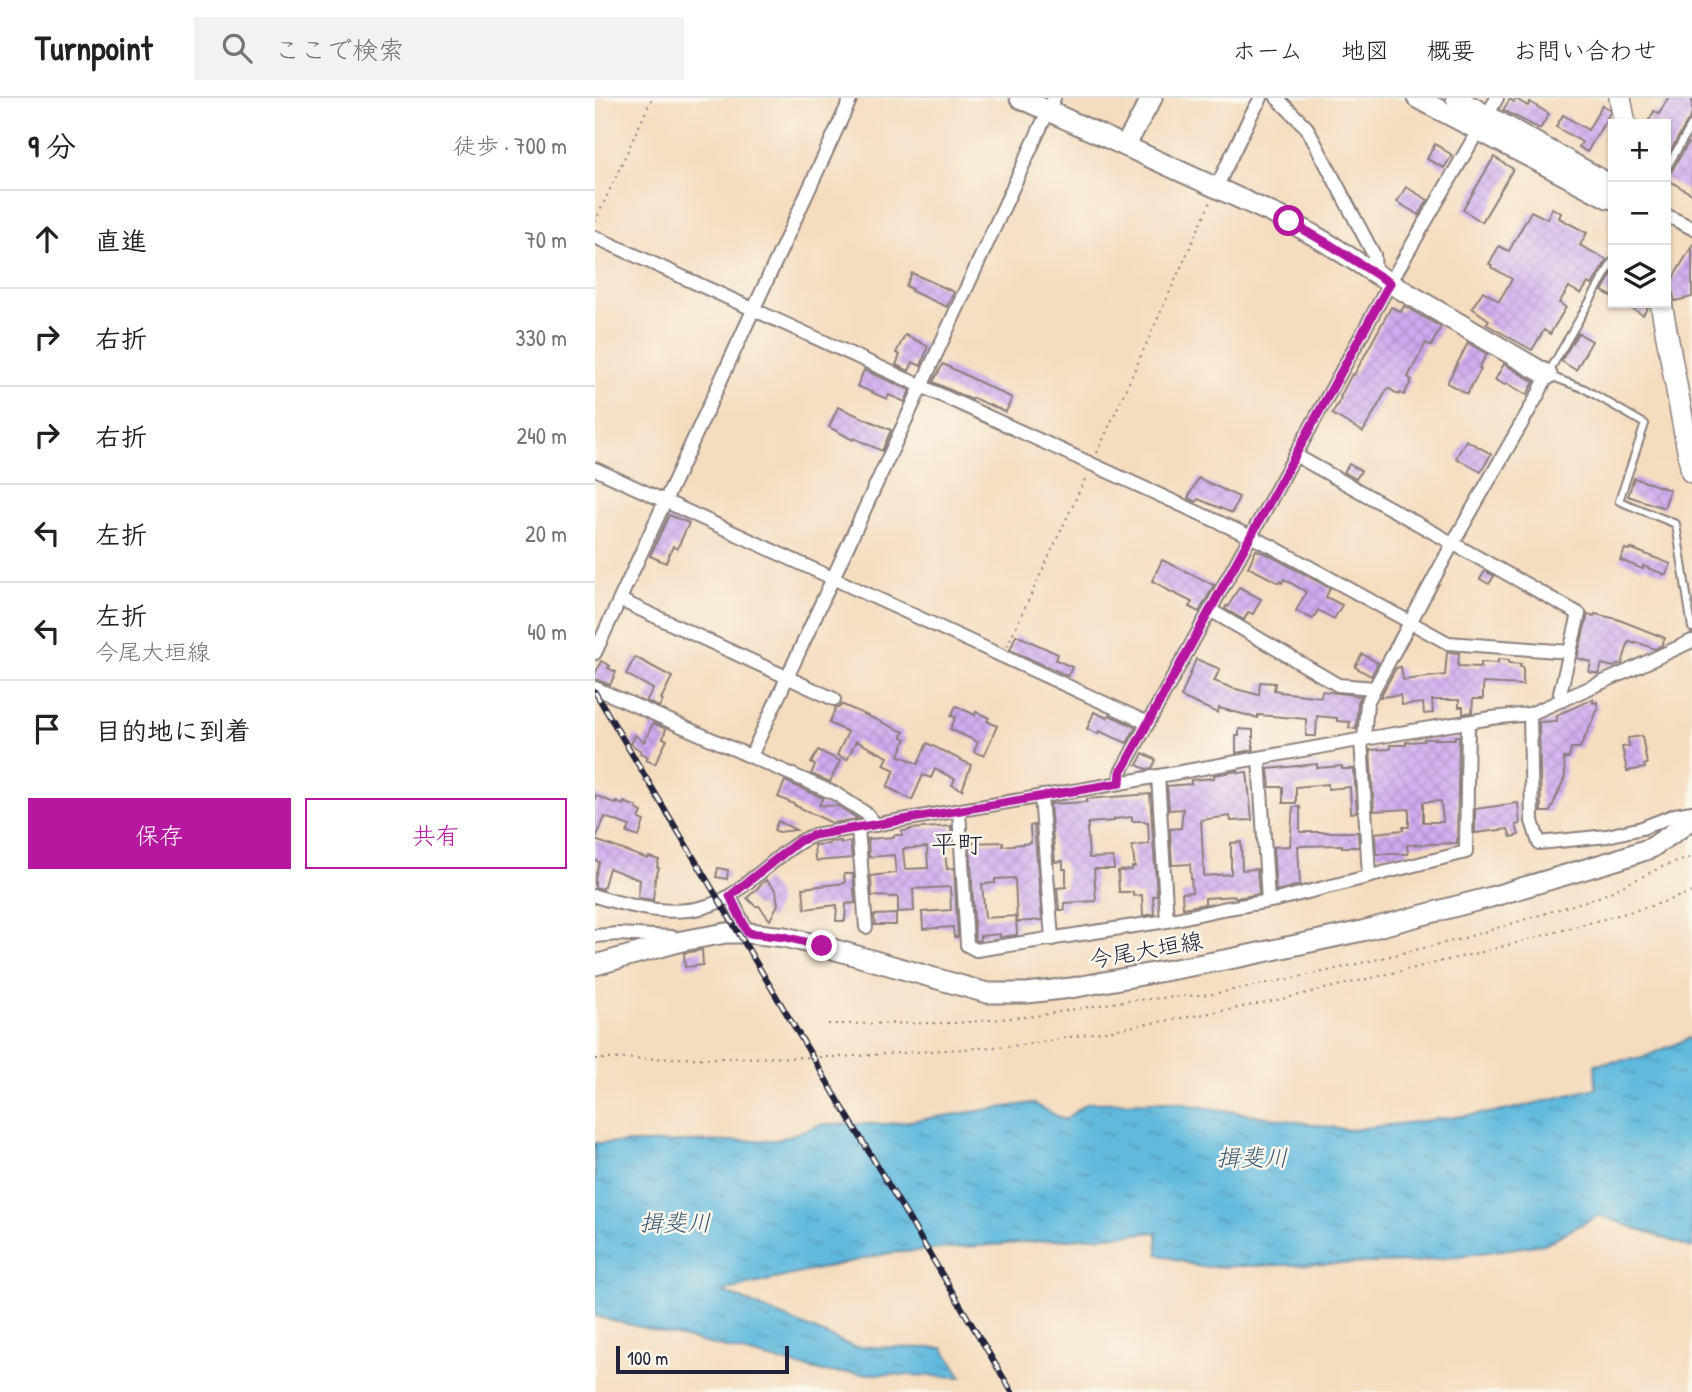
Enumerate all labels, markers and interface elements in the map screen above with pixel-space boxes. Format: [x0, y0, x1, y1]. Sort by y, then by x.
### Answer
search box [194, 17, 684, 80]
text: Turnpoint [35, 26, 152, 70]
icon: search [218, 29, 256, 67]
text: ここで検索 [274, 32, 404, 67]
text: ホーム [1232, 34, 1303, 66]
text: 地図 [1341, 34, 1389, 66]
text: 概要 [1427, 34, 1475, 66]
text: お問い合わせ [1513, 34, 1657, 66]
map controls [1608, 119, 1671, 308]
button: + [1608, 119, 1671, 182]
text: 9 分 [28, 126, 76, 166]
text: 徒歩 · 700 m [453, 130, 567, 161]
button: − [1608, 182, 1671, 245]
route start [1273, 205, 1304, 236]
icon: ahead [28, 220, 66, 258]
text: 直進 [95, 223, 147, 258]
text: 70 m [524, 224, 567, 255]
button: layers [1608, 245, 1671, 308]
icon: right [28, 318, 66, 356]
text: 右折 [95, 321, 147, 356]
text: 330 m [515, 322, 567, 353]
icon: right [28, 416, 66, 454]
text: 右折 [95, 419, 147, 454]
text: 240 m [516, 420, 567, 451]
icon: left [28, 514, 66, 552]
text: 左折 [95, 517, 147, 552]
text: 20 m [525, 518, 567, 549]
text: 左折 [95, 598, 147, 633]
icon: left [28, 612, 66, 650]
text: 40 m [527, 616, 567, 647]
text: 今尾大垣線 [95, 636, 210, 667]
icon: arrive [28, 710, 66, 748]
text: 目的地に到着 [95, 713, 251, 748]
button: 保存 [28, 798, 291, 869]
button: 共有 [305, 798, 567, 869]
district label: 平町 [931, 826, 983, 861]
street label: 今尾大垣線 [1087, 924, 1205, 975]
route end [806, 930, 837, 961]
water label: 揖斐川 [1216, 1141, 1288, 1173]
water label: 揖斐川 [639, 1206, 711, 1238]
scale bar [616, 1343, 789, 1375]
text: 100 m [627, 1345, 668, 1371]

